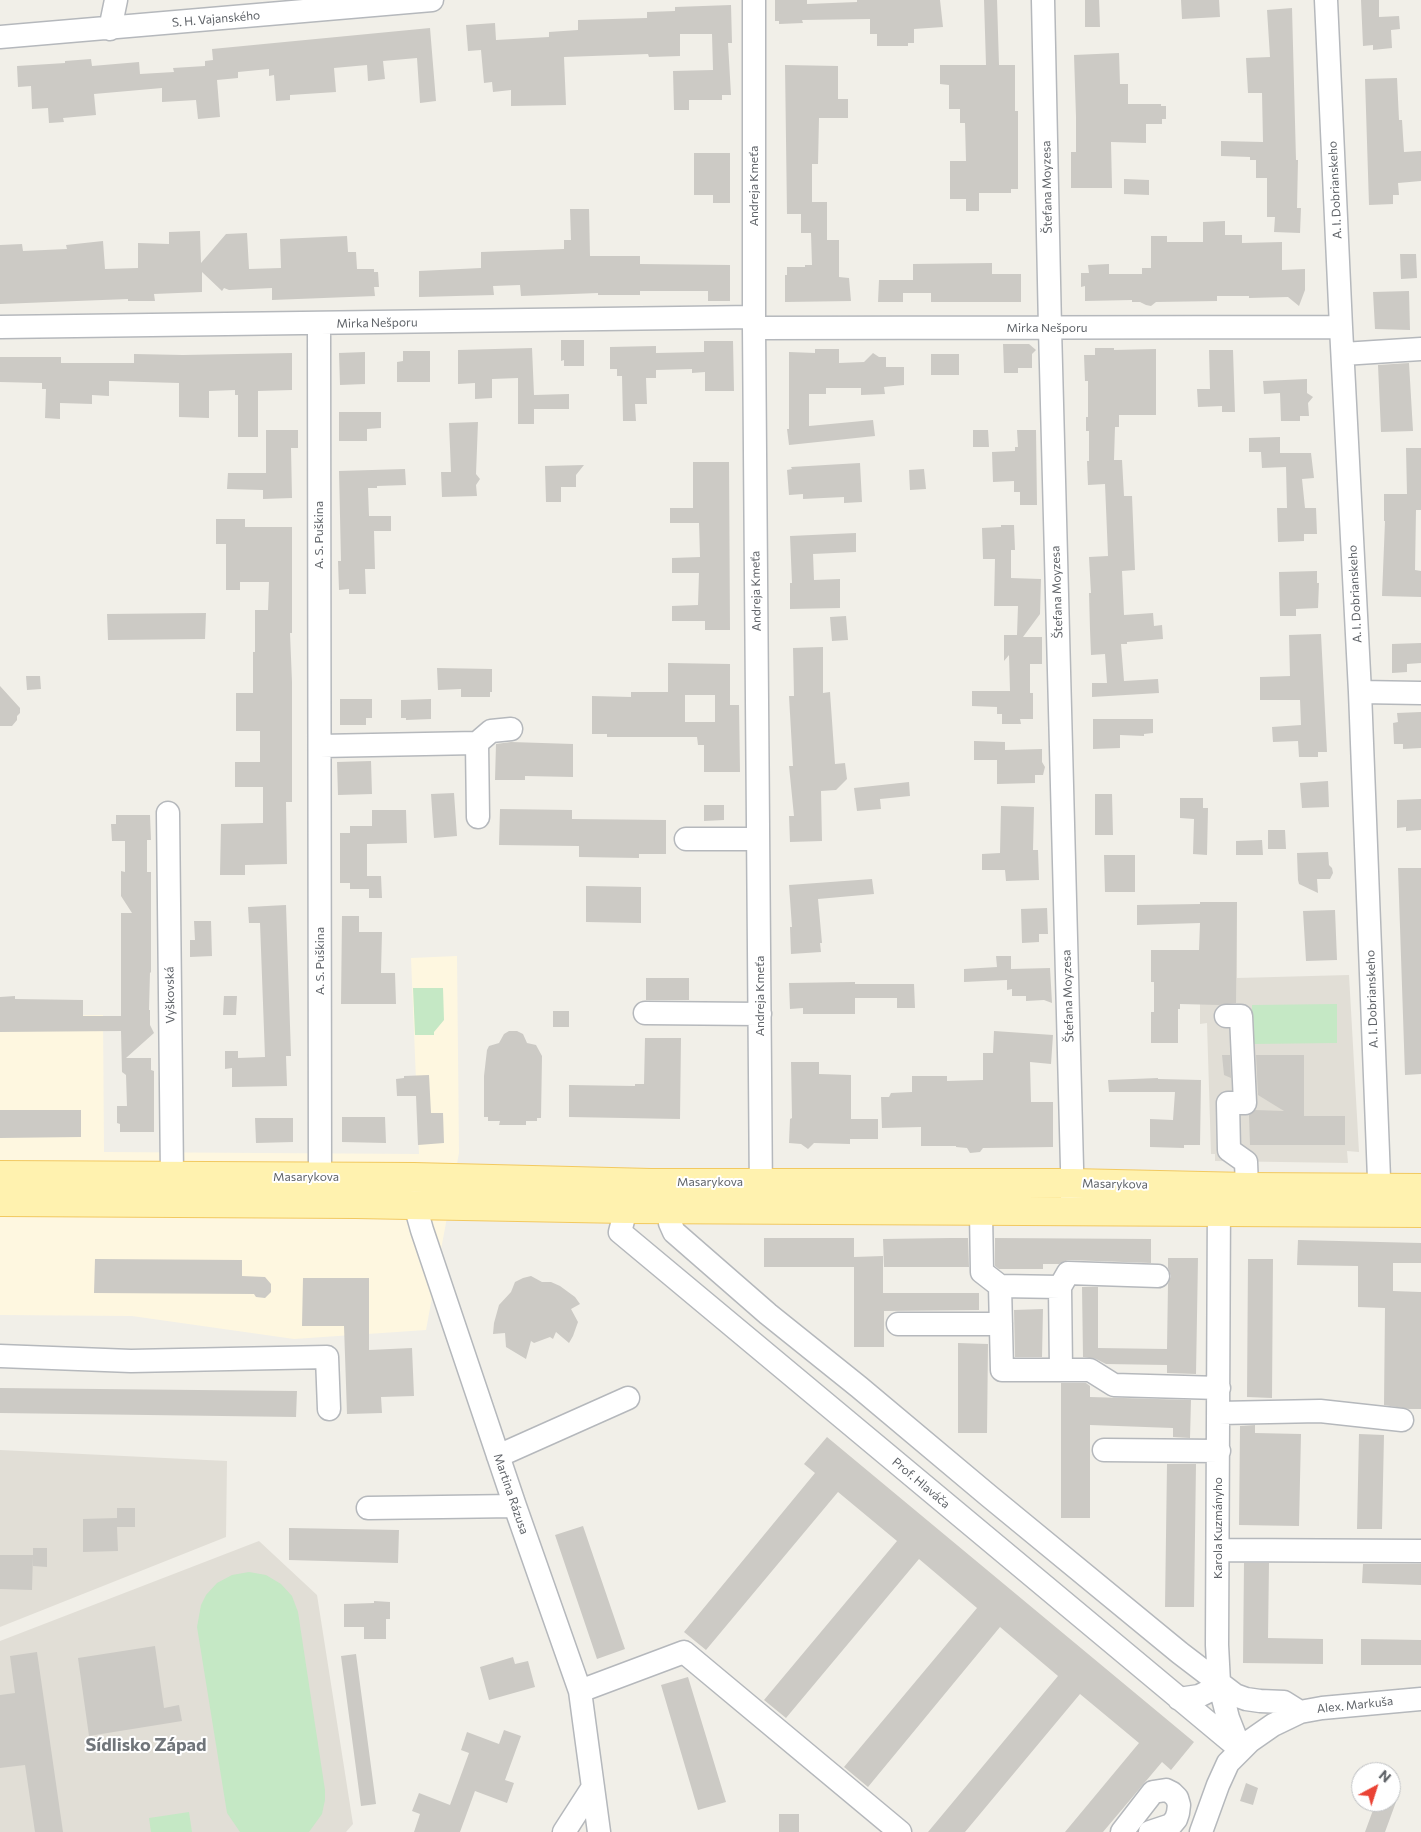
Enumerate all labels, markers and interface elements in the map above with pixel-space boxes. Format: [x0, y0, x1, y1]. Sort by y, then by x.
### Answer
street label: S. H. Vajanského [171, 8, 261, 30]
street label: Štefana Moyzesa [1039, 140, 1055, 234]
street label: A. I. Dobrianskeho [1325, 141, 1345, 239]
street label: Andreja Kmeťa [747, 146, 761, 226]
street label: Mirka Nešporu [336, 315, 418, 331]
street label: Mirka Nešporu [1006, 321, 1088, 335]
street label: A. S. Puškina [312, 501, 326, 569]
street label: Štefana Moyzesa [1048, 545, 1066, 639]
street label: A. I. Dobrianskeho [1345, 545, 1365, 643]
street label: Andreja Kmeťa [748, 551, 764, 631]
street label: A. S. Puškina [313, 927, 327, 995]
street label: Štefana Moyzesa [1059, 949, 1077, 1043]
street label: A. I. Dobrianskeho [1363, 950, 1381, 1048]
street label: Andreja Kmeťa [753, 956, 767, 1036]
street label: Vyškovská [162, 966, 178, 1024]
street label: Masarykova [273, 1170, 339, 1184]
street label: Masarykova [677, 1175, 743, 1189]
street label: Masarykova [1082, 1176, 1148, 1192]
street label: Martina Rázusa [490, 1452, 532, 1536]
street label: Prof. Hlaváča [889, 1455, 953, 1511]
street label: Karola Kuzmányho [1211, 1477, 1225, 1579]
street label: Alex. Markuša [1316, 1694, 1394, 1716]
district label: Sídlisko Západ [85, 1734, 207, 1756]
north arrow [1351, 1762, 1401, 1812]
text: N [1376, 1766, 1395, 1786]

